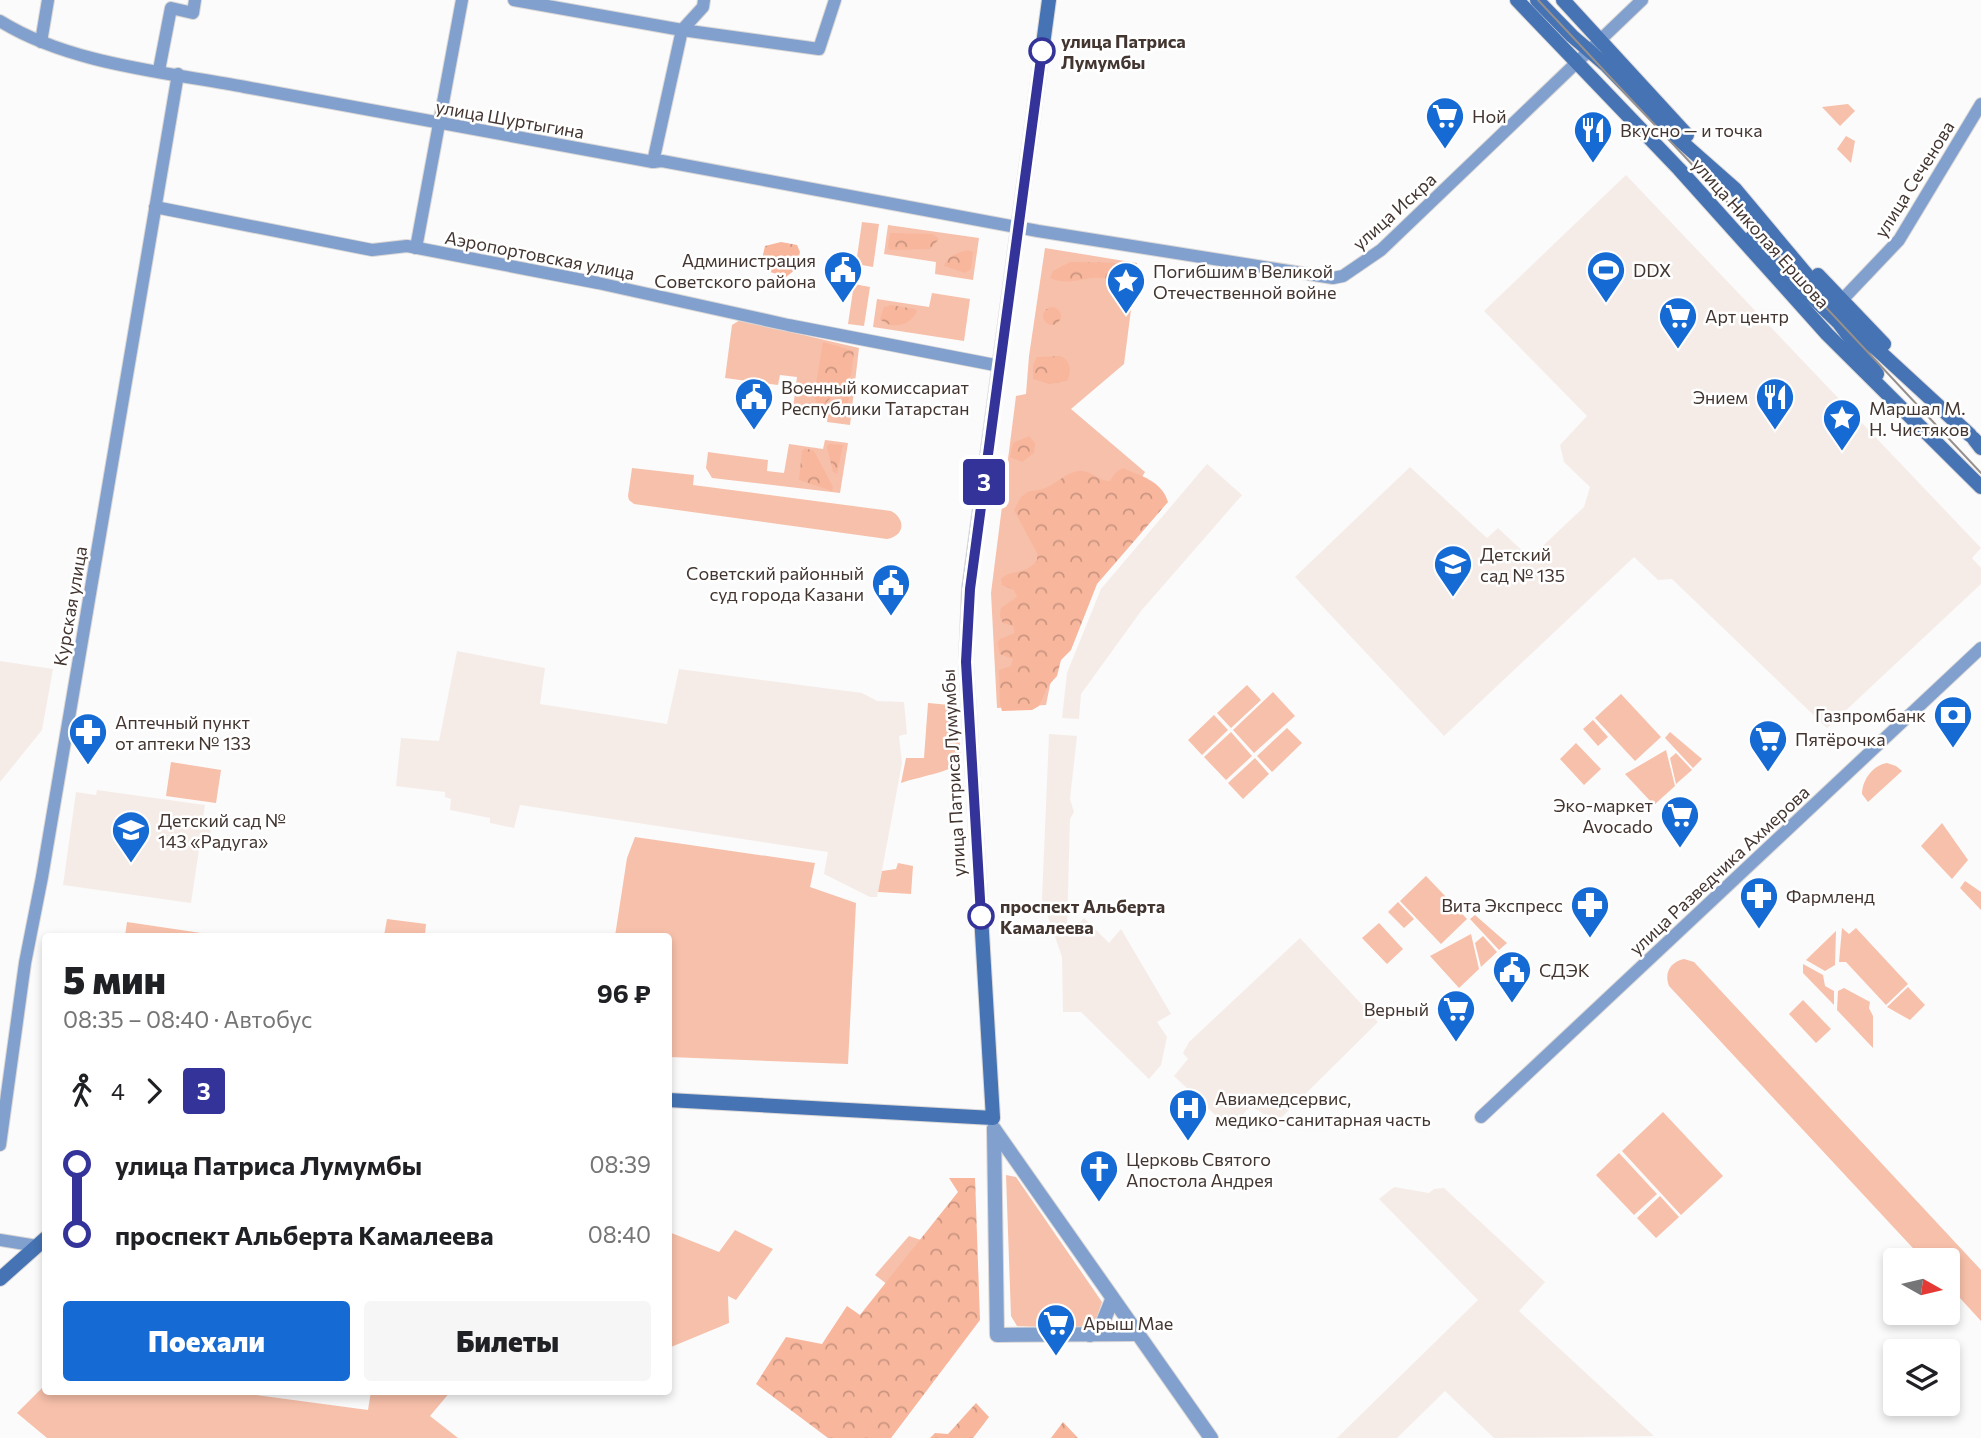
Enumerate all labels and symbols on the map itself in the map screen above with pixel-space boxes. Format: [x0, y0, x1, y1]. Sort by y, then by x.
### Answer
place label: улица Патриса Лумумбы [1061, 30, 1186, 73]
marker: улица Патриса Лумумбы [1029, 38, 1055, 64]
street label: улица Шуртыгина [434, 95, 586, 143]
supermarket icon: Ной [1424, 95, 1466, 150]
place label: Ной [1472, 105, 1507, 127]
restaurant icon: Вкусно — и точка [1572, 109, 1614, 164]
street label: улица Сеченова [1869, 117, 1959, 241]
place label: Вкусно — и точка [1620, 119, 1763, 141]
street label: улица Николая Ершова [1688, 153, 1834, 313]
street label: улица Искра [1348, 168, 1440, 254]
street label: Аэропортовская улица [443, 226, 637, 284]
place label: Администрация Советского района [654, 249, 816, 292]
public building icon: Администрация Советского района [822, 249, 864, 304]
sports icon: DDX [1585, 249, 1627, 304]
place label: DDX [1633, 259, 1671, 281]
place icon: Погибшим в Великой Отечественной войне [1105, 260, 1147, 315]
place label: Погибшим в Великой Отечественной войне [1153, 260, 1336, 303]
supermarket icon: Арт центр [1657, 295, 1699, 350]
place label: Арт центр [1705, 305, 1789, 327]
public building icon: Военный комиссариат Республики Татарстан [733, 376, 775, 431]
place label: Военный комиссариат Республики Татарстан [781, 376, 970, 419]
restaurant icon: Энием [1754, 376, 1796, 431]
place label: Энием [1693, 386, 1748, 408]
place icon: Маршал М. Н. Чистяков [1821, 397, 1863, 452]
place label: Маршал М. Н. Чистяков [1869, 397, 1969, 440]
line badge: 3 [961, 459, 1007, 505]
school or university icon: Детский сад № 135 [1432, 543, 1474, 598]
place label: Детский сад № 135 [1480, 543, 1565, 586]
street label: Курская улица [49, 544, 91, 668]
place label: Советский районный суд города Казани [686, 562, 864, 605]
public building icon: Советский районный суд города Казани [870, 562, 912, 617]
street label: улица Патриса Лумумбы [937, 669, 969, 877]
bank icon: Газпромбанк [1932, 694, 1974, 749]
place label: Газпромбанк [1815, 704, 1926, 726]
pharmacy icon: Аптечный пункт от аптеки № 133 [67, 711, 109, 766]
place label: Аптечный пункт от аптеки № 133 [115, 711, 251, 754]
supermarket icon: Пятёрочка [1747, 718, 1789, 773]
place label: Пятёрочка [1795, 728, 1886, 750]
street label: улица Разведчика Ахмерова [1624, 781, 1814, 959]
place label: Эко-маркет Avocado [1553, 794, 1654, 837]
supermarket icon: Эко-маркет Avocado [1659, 794, 1701, 849]
school or university icon: Детский сад № 143 «Радуга» [110, 809, 152, 864]
place label: Детский сад № 143 «Радуга» [158, 809, 286, 852]
pharmacy icon: Фармленд [1738, 875, 1780, 930]
pharmacy icon: Вита Экспресс [1569, 884, 1611, 939]
place label: Фармленд [1786, 885, 1875, 907]
place label: Вита Экспресс [1441, 894, 1563, 916]
place label: проспект Альберта Камалеева [1000, 895, 1165, 938]
marker: проспект Альберта Камалеева [968, 903, 994, 929]
public building icon: СДЭК [1491, 949, 1533, 1004]
place label: СДЭК [1539, 959, 1590, 981]
supermarket icon: Верный [1435, 988, 1477, 1043]
place label: Верный [1364, 998, 1429, 1020]
hospital icon: Авиамедсервис, медико-санитарная часть [1167, 1087, 1209, 1142]
place label: Авиамедсервис, медико-санитарная часть [1215, 1087, 1431, 1130]
church icon: Церковь Святого Апостола Андрея [1078, 1148, 1120, 1203]
place label: Церковь Святого Апостола Андрея [1126, 1148, 1273, 1191]
north arrow [1883, 1248, 1960, 1325]
supermarket icon: Арыш Мае [1035, 1302, 1077, 1357]
place label: Арыш Мае [1083, 1312, 1173, 1334]

